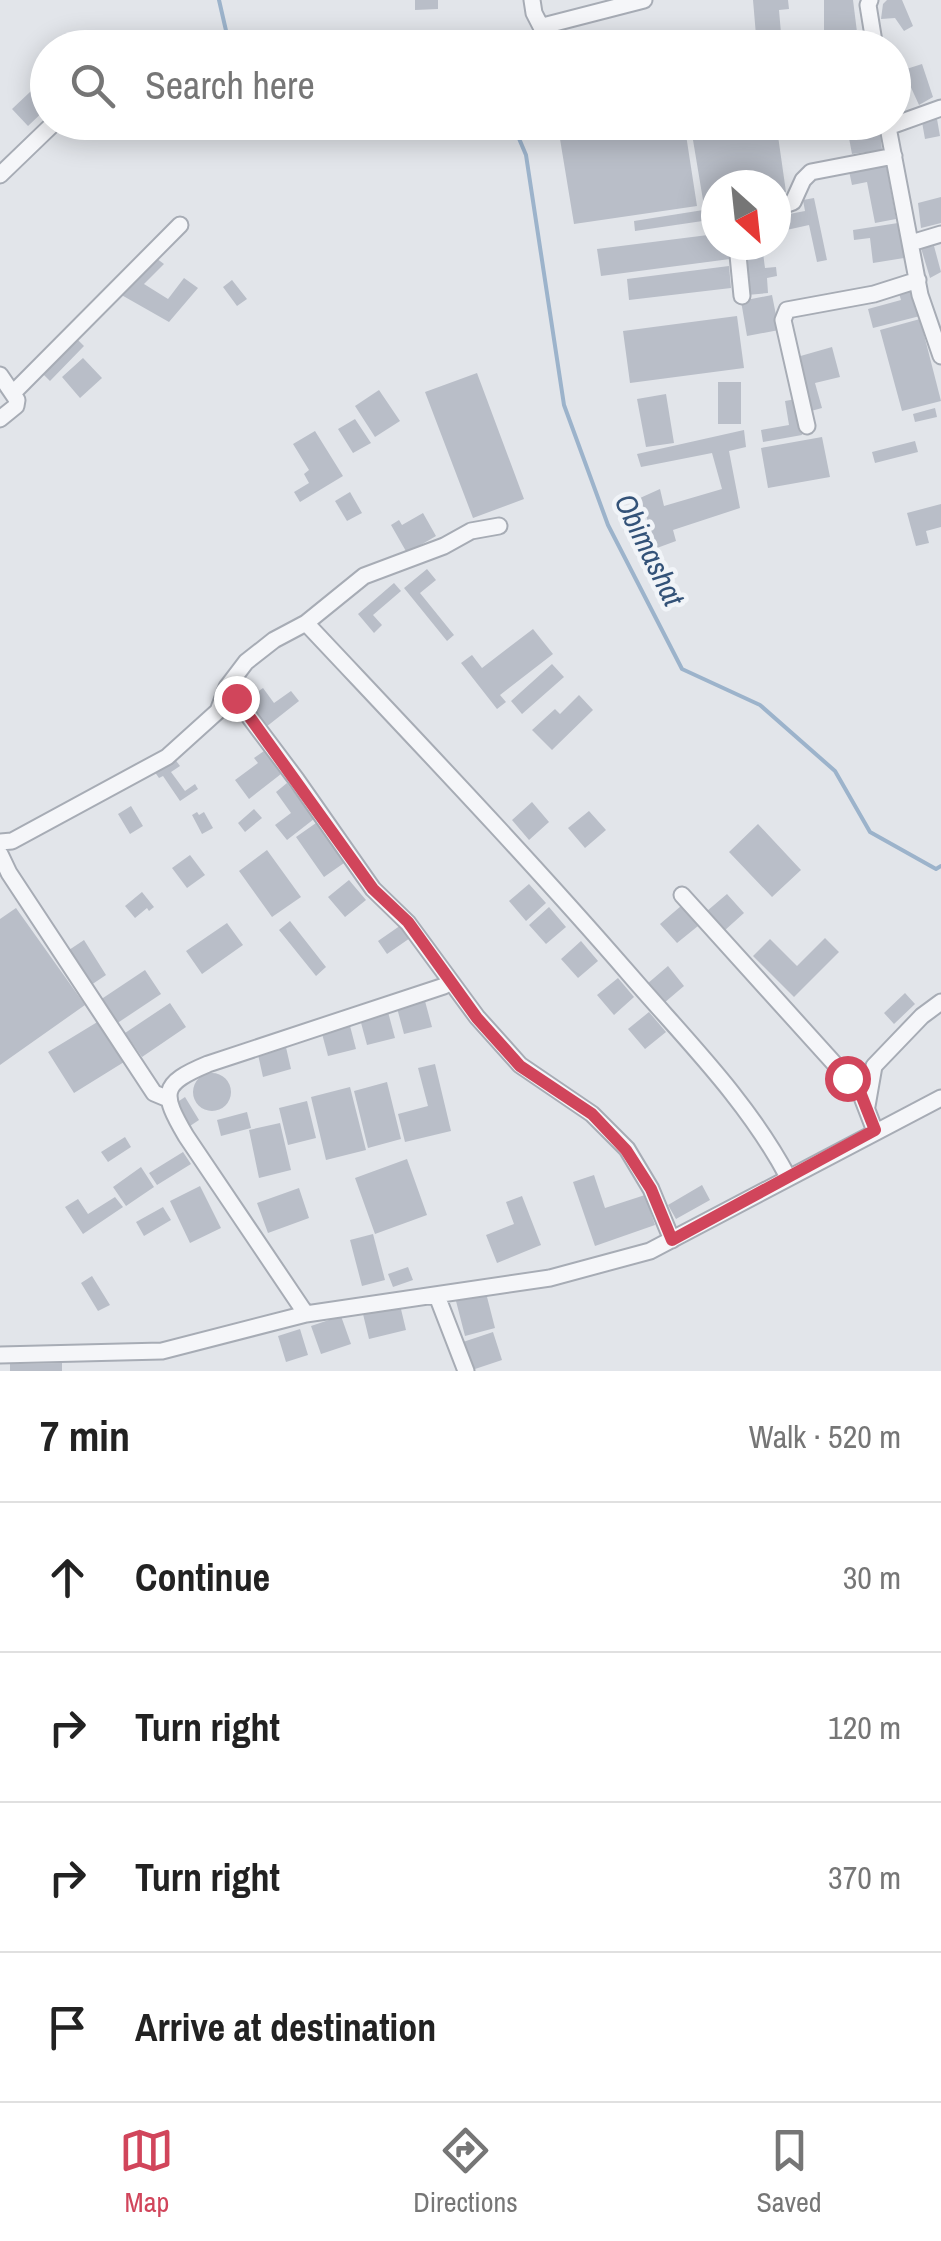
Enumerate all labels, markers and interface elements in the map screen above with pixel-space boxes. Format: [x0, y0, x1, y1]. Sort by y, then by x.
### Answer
search box [30, 30, 911, 140]
icon: search [65, 58, 120, 113]
text: Search here [145, 60, 315, 111]
north arrow [701, 170, 791, 260]
water label: Obimashat [606, 487, 695, 613]
route end [214, 676, 260, 722]
route start [825, 1056, 871, 1102]
text: 7 min [40, 1408, 130, 1464]
text: Walk · 520 m [749, 1415, 901, 1458]
icon: ahead [40, 1550, 95, 1605]
text: Continue [135, 1552, 270, 1603]
text: 30 m [843, 1556, 901, 1599]
icon: right [40, 1700, 95, 1755]
text: Turn right [135, 1702, 280, 1753]
text: 120 m [828, 1706, 901, 1749]
icon: right [40, 1850, 95, 1905]
text: Turn right [135, 1852, 280, 1903]
text: 370 m [828, 1856, 901, 1899]
icon: arrive [40, 2000, 95, 2055]
text: Arrive at destination [135, 2002, 436, 2053]
tab: Map [119, 2123, 174, 2221]
tab: Directions [413, 2123, 518, 2221]
tab: Saved [757, 2123, 822, 2221]

